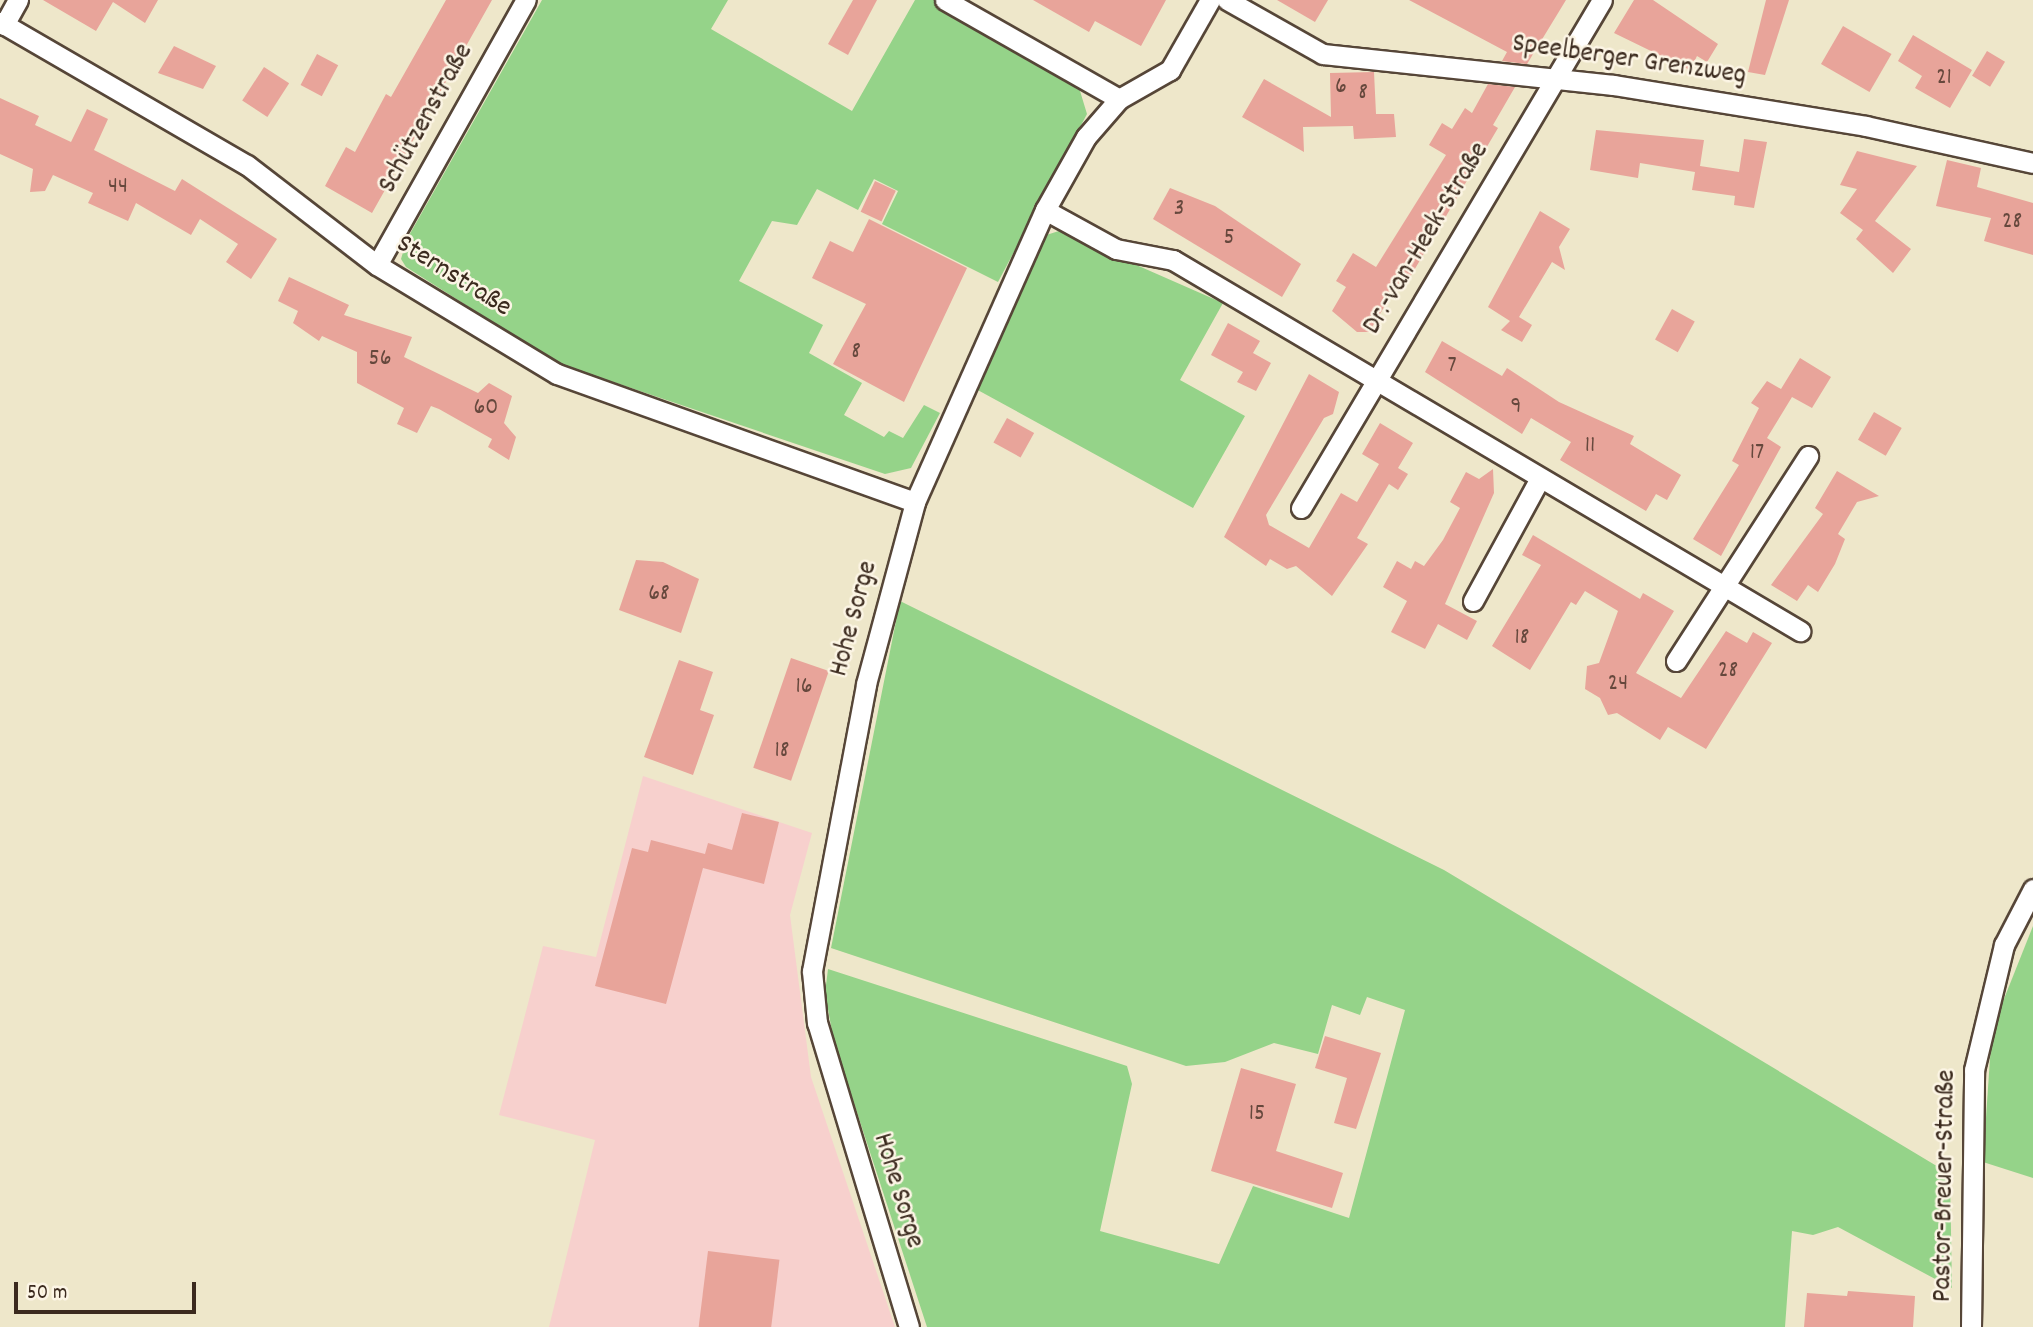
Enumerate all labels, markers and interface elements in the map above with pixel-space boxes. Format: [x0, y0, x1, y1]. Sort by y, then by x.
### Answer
street label: Speelberger Grenzweg [1510, 28, 1748, 94]
street label: Schützenstraße [372, 38, 482, 200]
house number: 21 [1936, 65, 1952, 93]
house number: 6 [1335, 74, 1347, 102]
house number: 8 [1358, 80, 1368, 108]
street label: Dr.-van-Heek-Straße [1356, 137, 1498, 341]
house number: 44 [108, 174, 128, 202]
house number: 3 [1174, 196, 1184, 224]
house number: 28 [2002, 209, 2022, 237]
house number: 5 [1223, 225, 1235, 253]
street label: Sternstraße [389, 228, 517, 326]
house number: 8 [851, 339, 861, 367]
house number: 56 [369, 346, 391, 374]
house number: 7 [1447, 353, 1457, 381]
house number: 9 [1511, 394, 1521, 422]
house number: 60 [474, 395, 498, 423]
house number: 11 [1585, 433, 1595, 461]
house number: 17 [1750, 440, 1764, 468]
street label: Hohe Sorge [823, 558, 887, 680]
house number: 68 [648, 581, 670, 609]
house number: 18 [1515, 625, 1529, 653]
house number: 28 [1718, 658, 1738, 686]
house number: 24 [1608, 671, 1628, 699]
house number: 16 [795, 674, 813, 702]
house number: 18 [775, 738, 789, 766]
street label: Pastor-Breuer-Straße [1927, 1069, 1965, 1303]
house number: 15 [1249, 1101, 1265, 1129]
street label: Hohe Sorge [864, 1130, 930, 1252]
scale bar [18, 1268, 200, 1312]
text: 50 m [27, 1279, 67, 1309]

